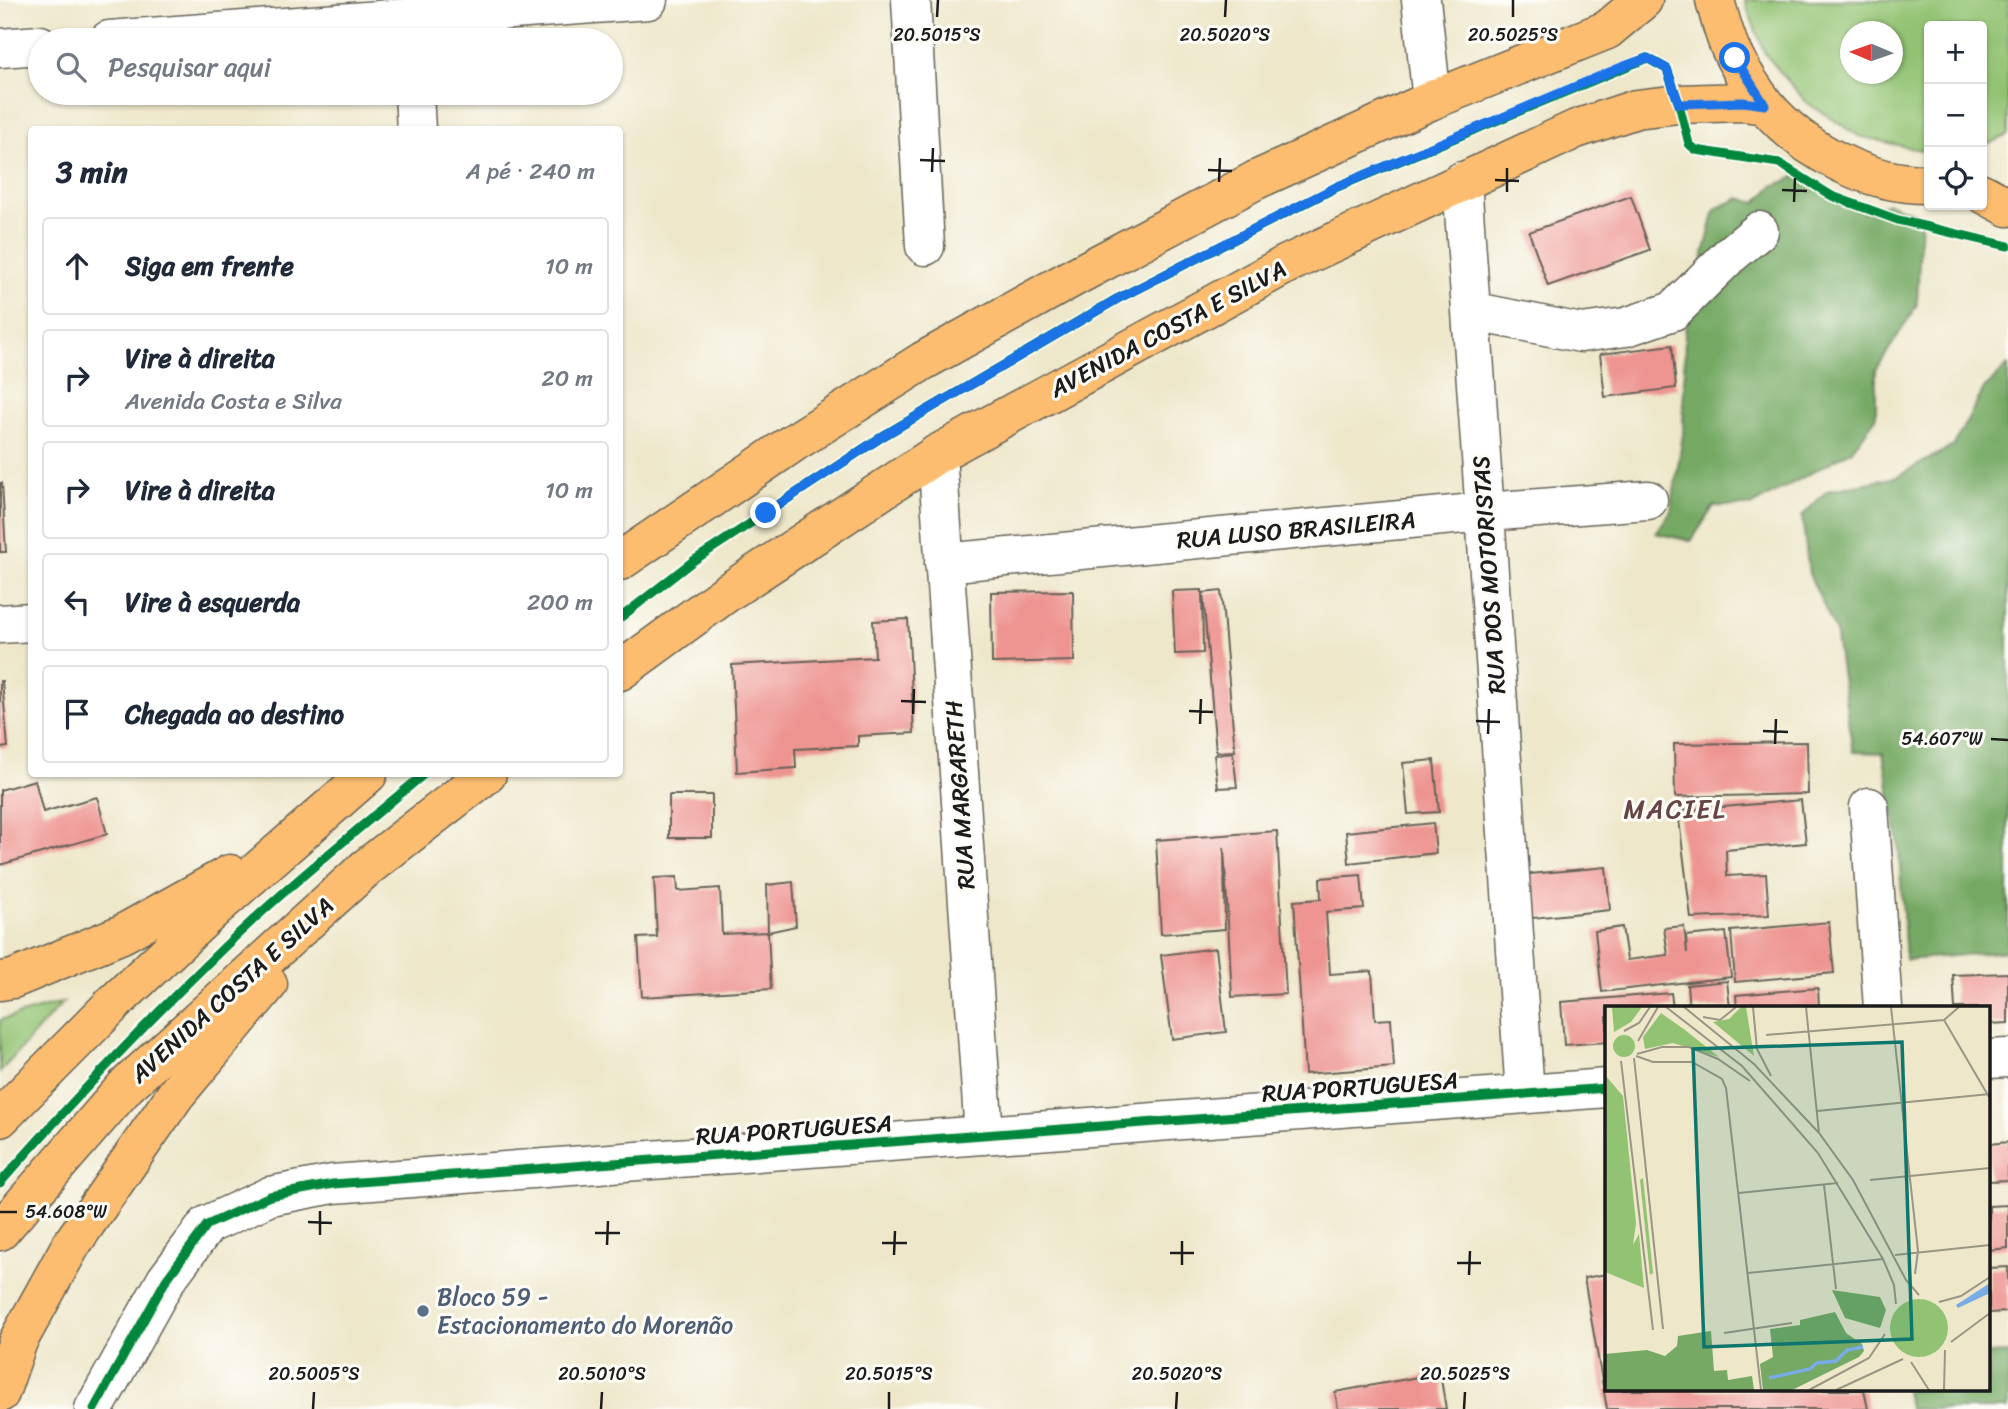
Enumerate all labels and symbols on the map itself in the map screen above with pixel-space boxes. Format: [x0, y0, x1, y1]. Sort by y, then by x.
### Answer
text: 20.5015°S [893, 19, 981, 51]
text: 20.5020°S [1180, 19, 1270, 51]
text: 20.5025°S [1468, 19, 1558, 51]
north arrow [1840, 21, 1903, 84]
route start [1719, 42, 1750, 73]
street label: AVENIDA COSTA E SILVA [1041, 249, 1294, 410]
street label: RUA DOS MOTORISTAS [1460, 454, 1518, 696]
route end [750, 497, 781, 528]
street label: RUA LUSO BRASILEIRA [1175, 499, 1417, 561]
street label: RUA MARGARETH [932, 699, 988, 891]
text: 54.607°W [1901, 723, 1984, 755]
district label: MACIEL [1623, 786, 1727, 832]
street label: AVENIDA COSTA E SILVA [119, 886, 344, 1094]
inset map [1605, 1006, 1990, 1392]
street label: RUA PORTUGUESA [1260, 1059, 1460, 1115]
street label: RUA PORTUGUESA [694, 1102, 894, 1158]
text: 54.608°W [25, 1196, 108, 1228]
place label: Bloco 59 - Estacionamento do Morenão [437, 1276, 733, 1346]
marker: Bloco 59 - Estacionamento do Morenão [415, 1303, 431, 1319]
text: 20.5005°S [269, 1358, 359, 1390]
text: 20.5010°S [558, 1358, 646, 1390]
text: 20.5015°S [845, 1358, 933, 1390]
text: 20.5020°S [1132, 1358, 1222, 1390]
text: 20.5025°S [1420, 1358, 1510, 1390]

